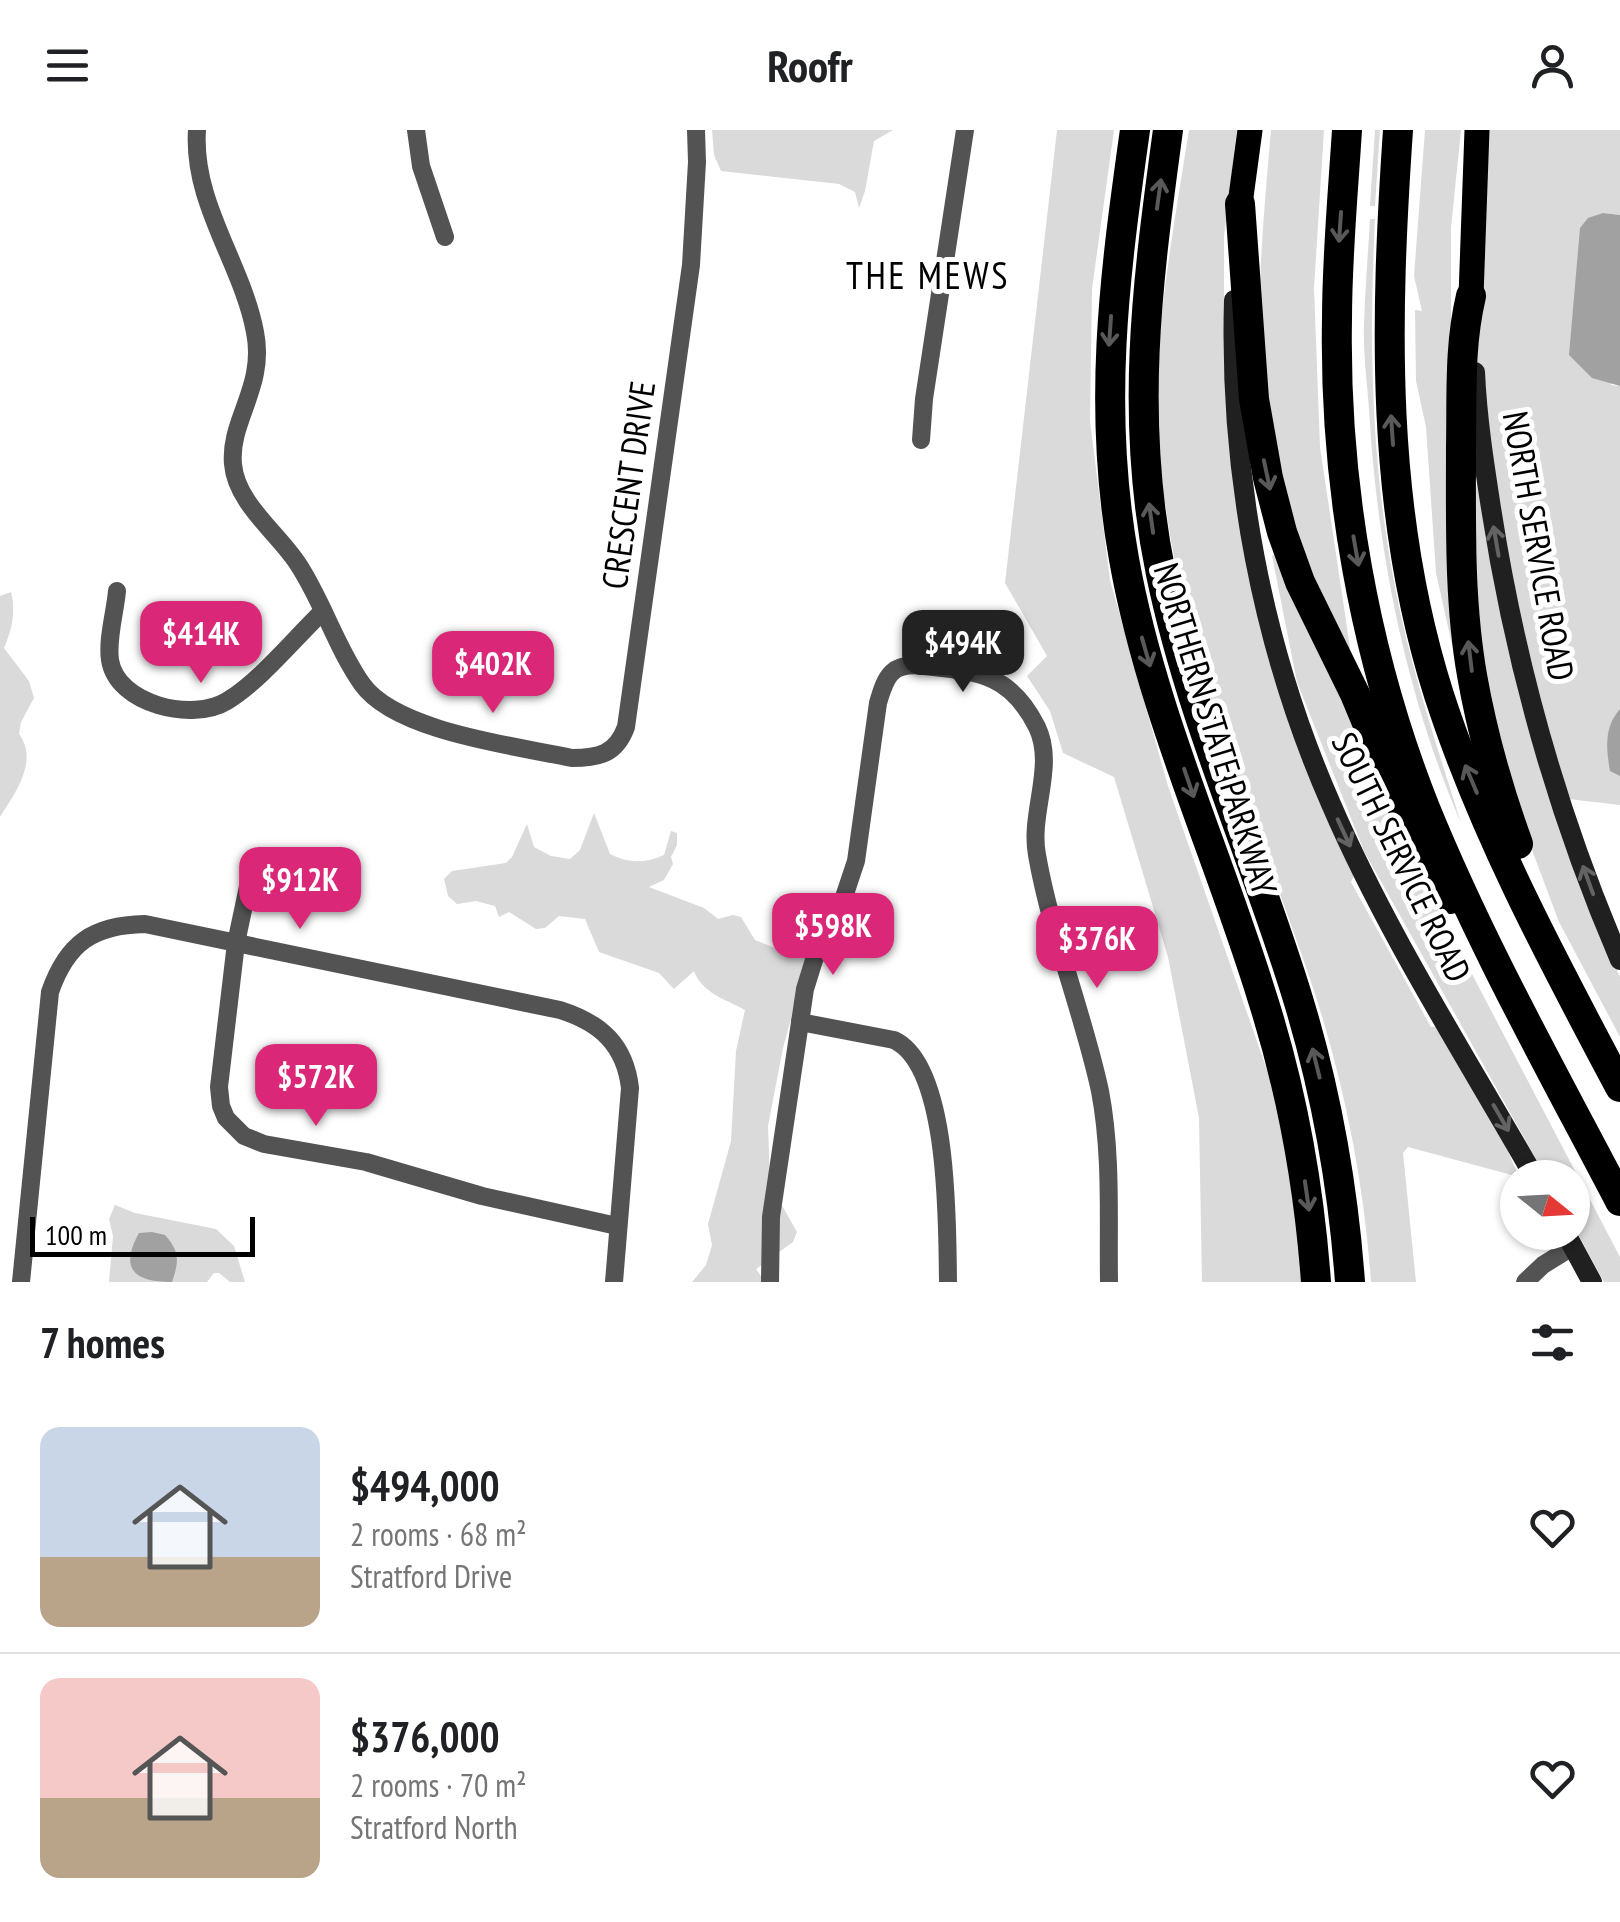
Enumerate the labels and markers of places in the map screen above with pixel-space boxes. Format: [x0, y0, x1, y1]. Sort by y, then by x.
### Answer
pin: $414K [131, 601, 271, 686]
pin: $494K [893, 610, 1033, 695]
pin: $402K [423, 631, 563, 716]
pin: $912K [230, 847, 370, 932]
pin: $598K [763, 893, 903, 978]
pin: $376K [1027, 906, 1167, 991]
pin: $572K [246, 1044, 386, 1129]

